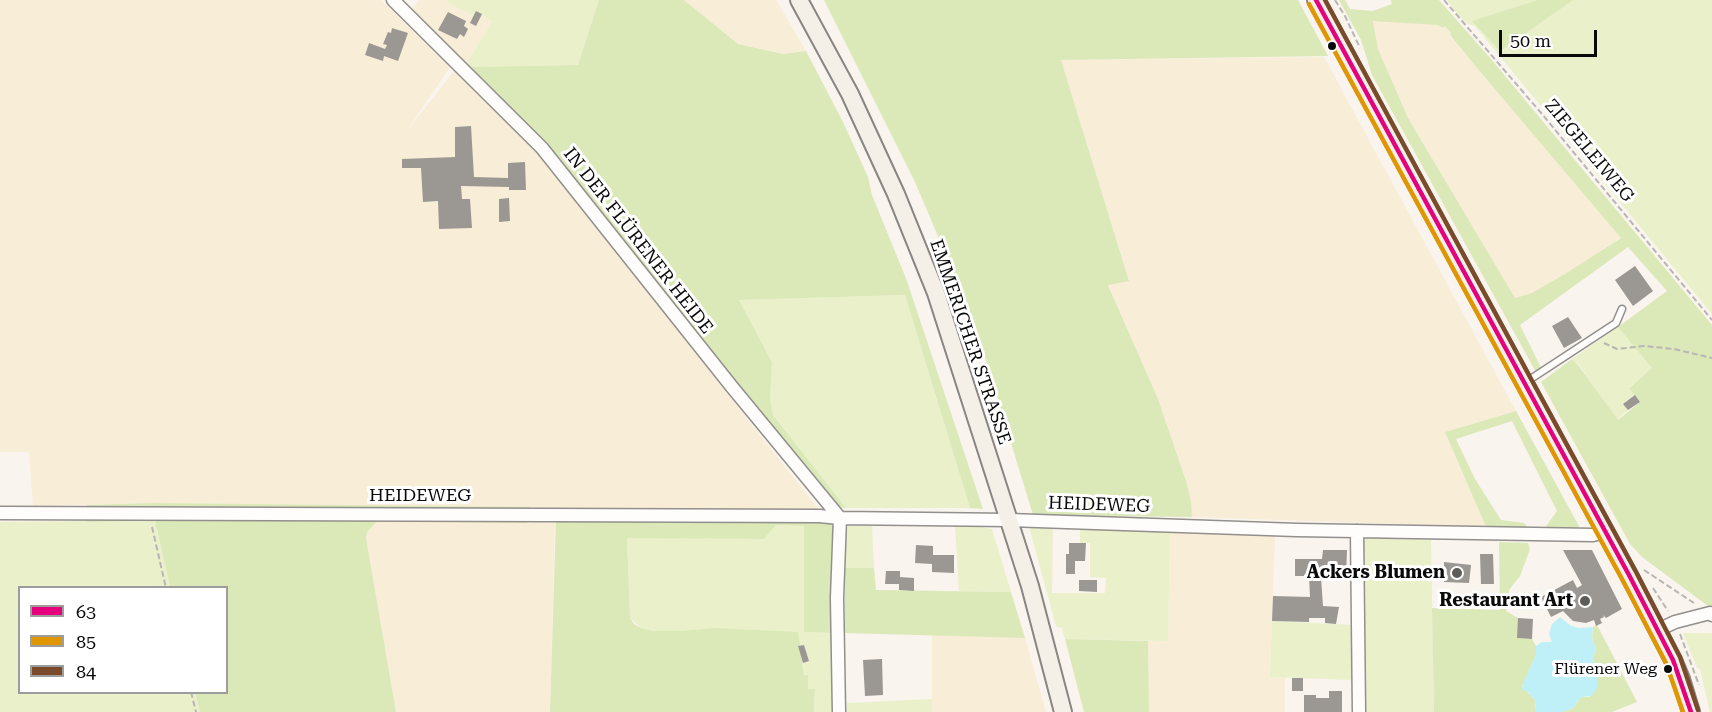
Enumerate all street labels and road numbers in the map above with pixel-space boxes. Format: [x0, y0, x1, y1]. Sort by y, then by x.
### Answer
street label: ZIEGELEIWEG [1540, 95, 1638, 207]
street label: IN DER FLÜRENER HEIDE [559, 144, 717, 338]
street label: EMMERICHER STRASSE [925, 237, 1015, 447]
street label: HEIDEWEG [369, 485, 471, 507]
street label: HEIDEWEG [1048, 492, 1150, 518]

